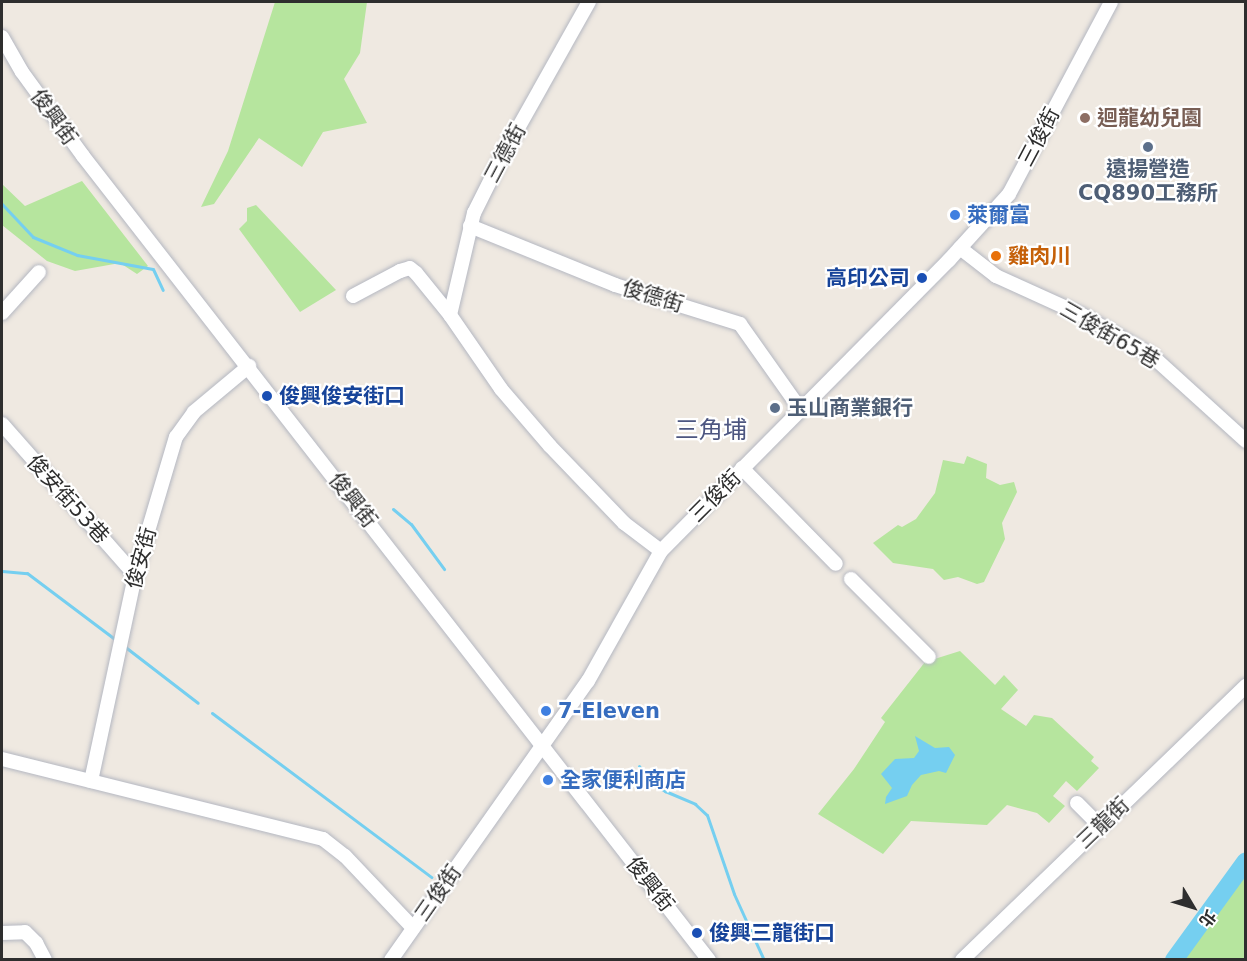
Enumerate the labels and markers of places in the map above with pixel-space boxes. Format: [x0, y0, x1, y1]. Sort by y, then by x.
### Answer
place label: 迴龍幼兒園 [1097, 105, 1202, 131]
marker: 迴龍幼兒園 [1078, 111, 1092, 125]
marker: 遠揚營造 CQ890工務所 [1141, 140, 1155, 154]
place label: 遠揚營造 CQ890工務所 [1078, 156, 1218, 206]
place label: 萊爾富 [967, 202, 1030, 228]
marker: 萊爾富 [948, 208, 962, 222]
place label: 雞肉川 [1008, 243, 1071, 269]
marker: 雞肉川 [989, 249, 1003, 263]
place label: 高印公司 [826, 265, 910, 291]
marker: 高印公司 [915, 271, 929, 285]
place label: 俊興俊安街口 [279, 383, 405, 409]
marker: 俊興俊安街口 [260, 389, 274, 403]
place label: 玉山商業銀行 [787, 395, 913, 421]
marker: 玉山商業銀行 [768, 401, 782, 415]
place label: 7-Eleven [558, 698, 660, 724]
marker: 7-Eleven [539, 704, 553, 718]
place label: 全家便利商店 [560, 767, 686, 793]
marker: 全家便利商店 [541, 773, 555, 787]
place label: 俊興三龍街口 [709, 920, 835, 946]
marker: 俊興三龍街口 [690, 926, 704, 940]

